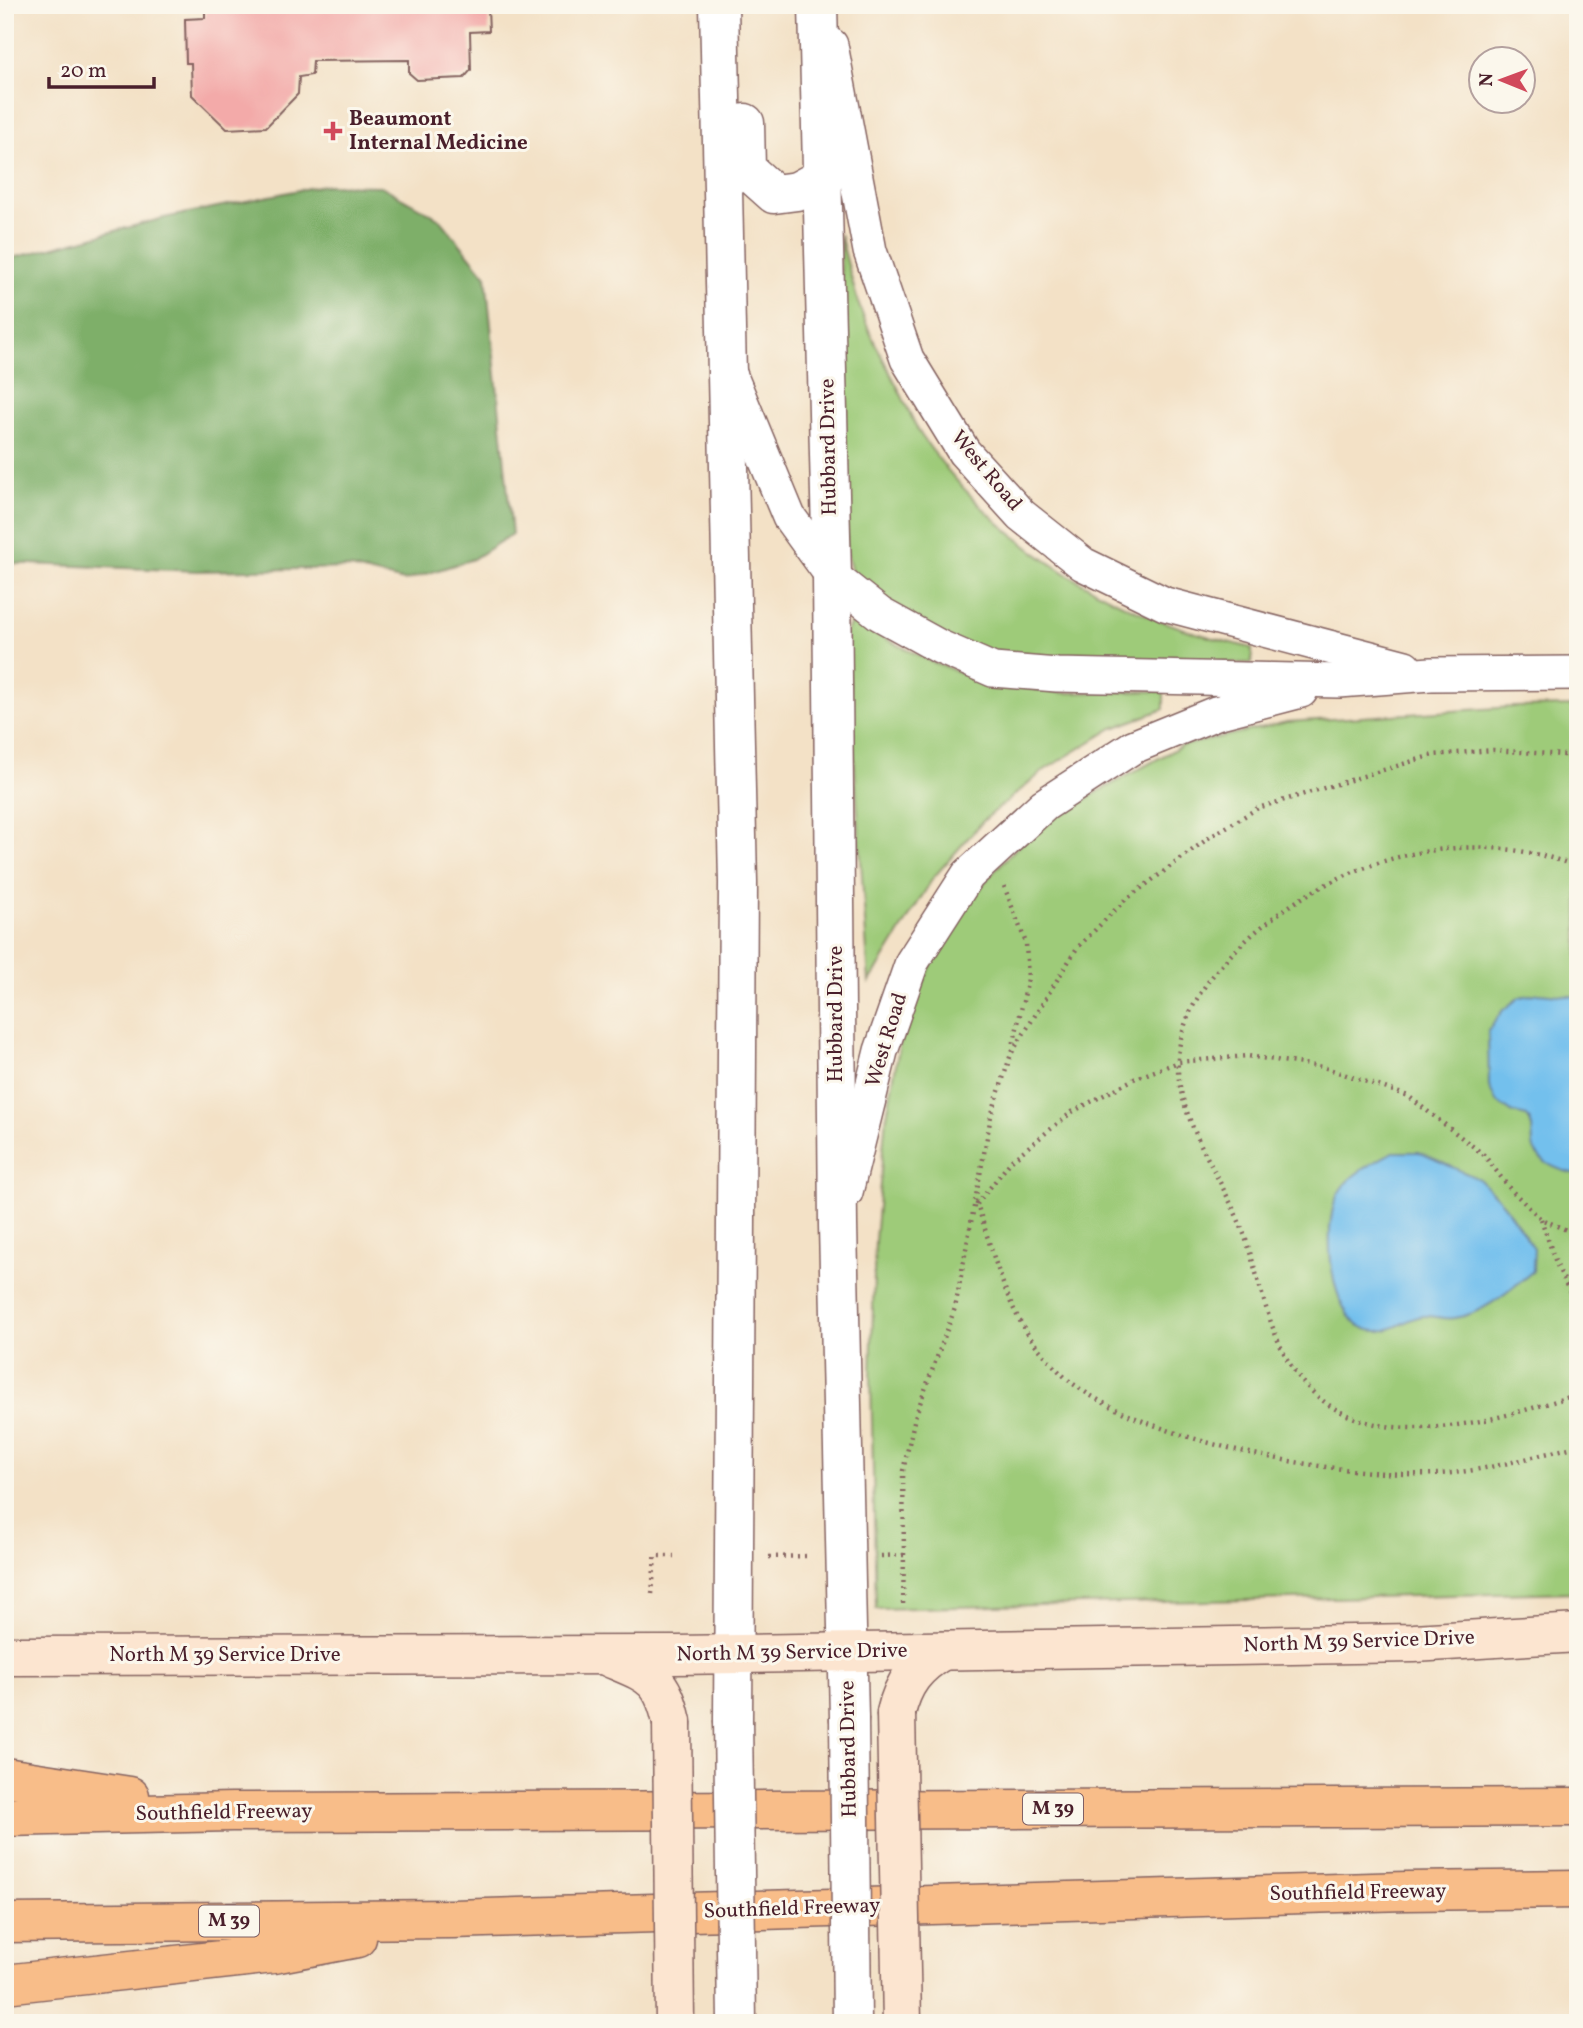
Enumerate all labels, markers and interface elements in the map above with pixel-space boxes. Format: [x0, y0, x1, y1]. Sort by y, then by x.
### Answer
scale bar [49, 46, 154, 90]
north arrow [1468, 46, 1538, 116]
text: 20 m [60, 57, 106, 86]
text: N [1474, 72, 1500, 87]
place label: Beaumont Internal Medicine [349, 105, 528, 158]
marker: Beaumont Internal Medicine [323, 121, 343, 141]
street label: Hubbard Drive [813, 378, 845, 516]
street label: West Road [944, 424, 1028, 518]
street label: Hubbard Drive [822, 945, 851, 1083]
street label: West Road [859, 989, 915, 1091]
street label: North M 39 Service Drive [1243, 1623, 1475, 1661]
street label: North M 39 Service Drive [676, 1636, 908, 1670]
street label: North M 39 Service Drive [109, 1641, 341, 1670]
street label: Hubbard Drive [833, 1680, 865, 1818]
road number: M 39 [1023, 1794, 1083, 1825]
street label: Southfield Freeway [135, 1797, 313, 1829]
street label: Southfield Freeway [1269, 1877, 1447, 1909]
street label: Southfield Freeway [703, 1891, 882, 1927]
road number: M 39 [199, 1906, 259, 1937]

